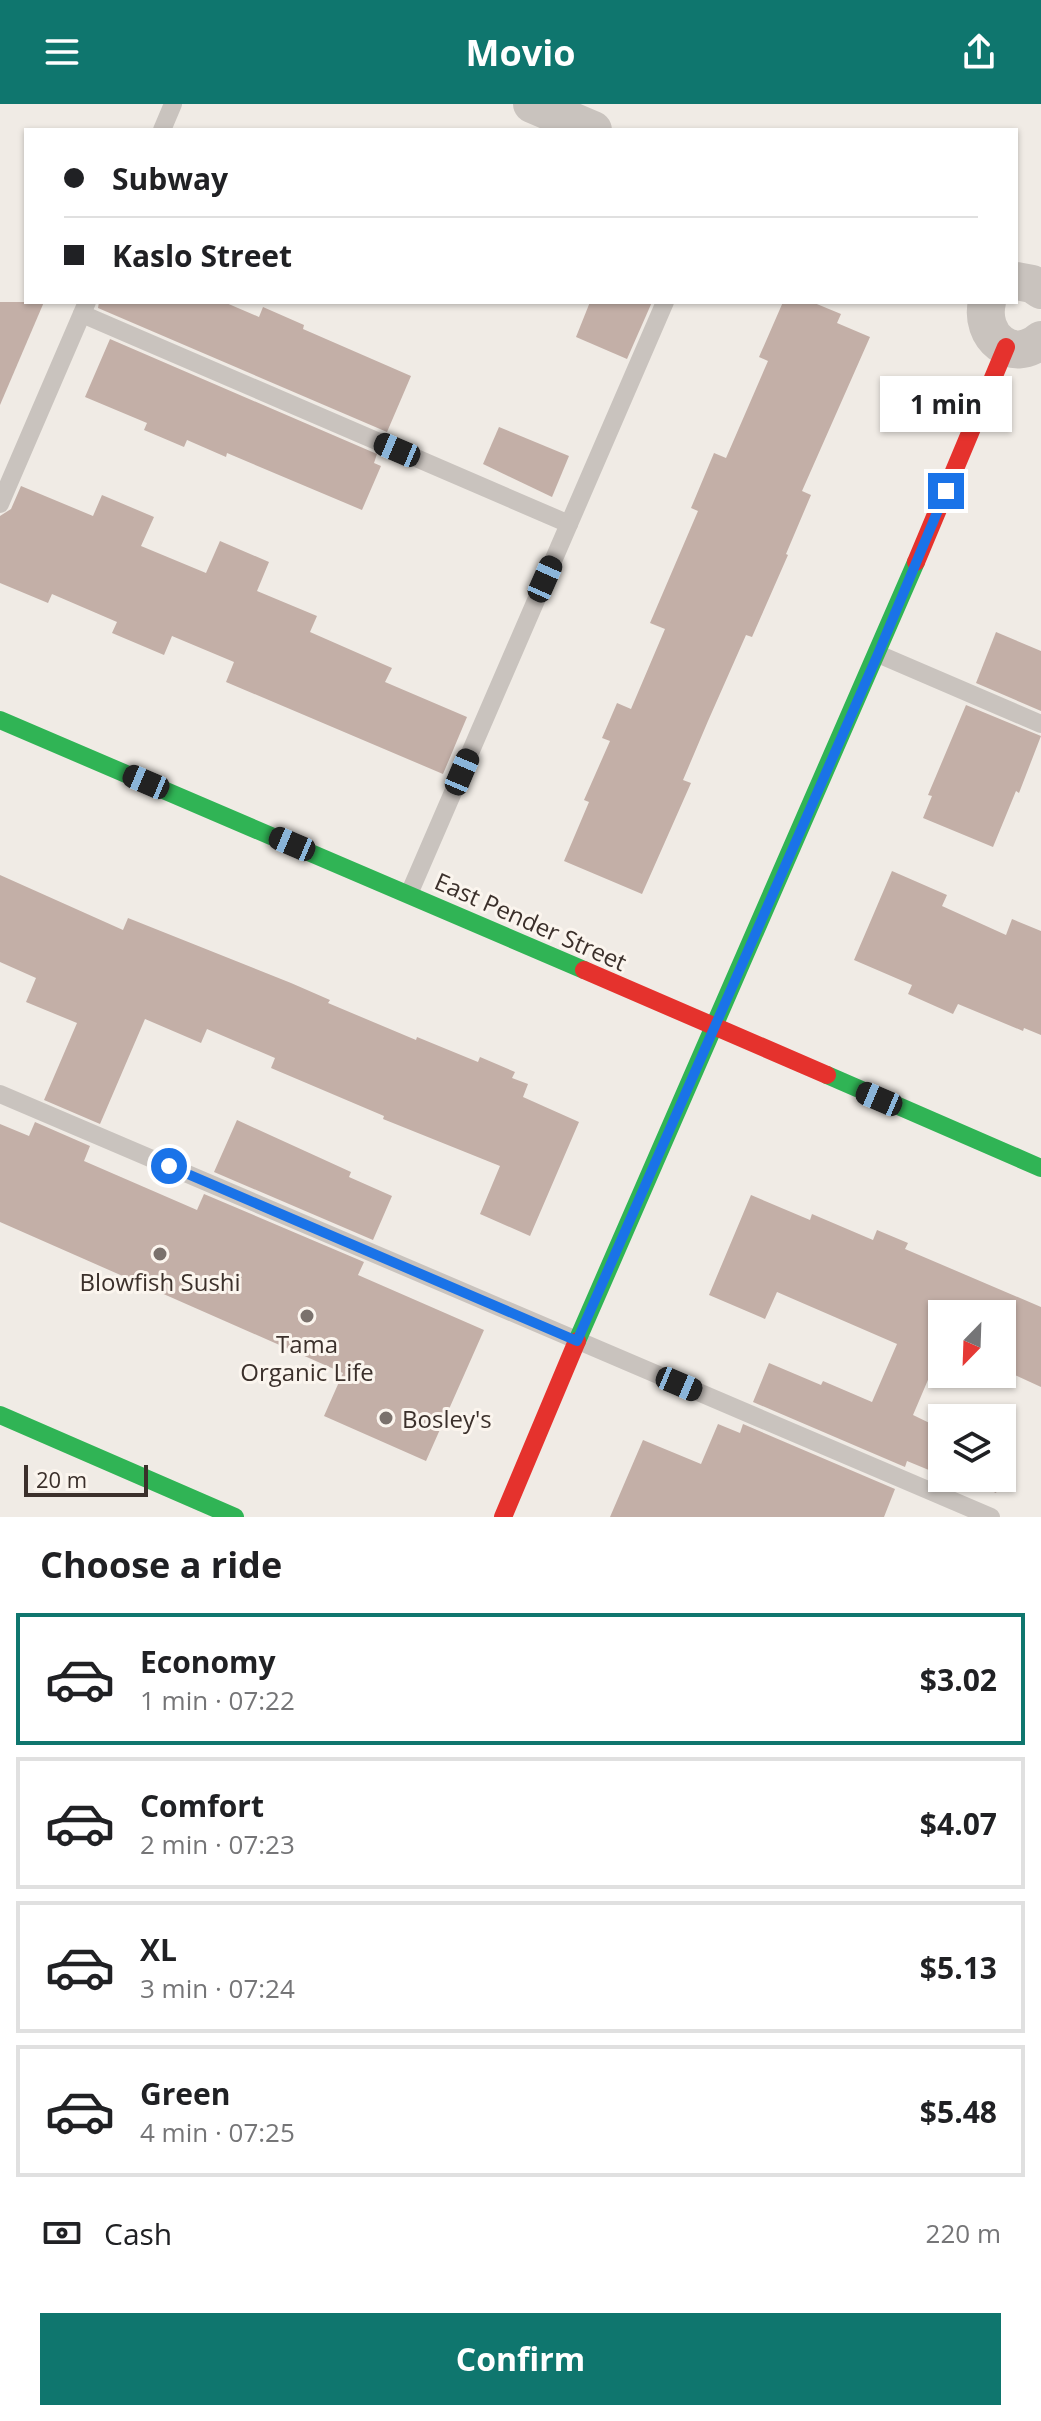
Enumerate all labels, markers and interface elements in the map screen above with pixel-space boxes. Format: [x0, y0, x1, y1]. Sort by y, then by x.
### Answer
text: Movio [466, 28, 576, 77]
icon: menu [40, 30, 84, 74]
icon: share [957, 30, 1001, 74]
text: Subway [112, 158, 228, 199]
text: Kaslo Street [112, 235, 292, 276]
callout: 1 min [880, 375, 1012, 431]
text: 1 min [910, 386, 982, 422]
car [370, 430, 424, 470]
route end [928, 473, 964, 509]
car [524, 552, 566, 606]
car [442, 745, 482, 799]
car [119, 762, 173, 802]
car [265, 824, 319, 864]
street label: East Pender Street [430, 864, 632, 978]
car [852, 1079, 906, 1119]
route start [151, 1148, 187, 1184]
marker: Blowfish Sushi [151, 1245, 169, 1263]
place label: Blowfish Sushi [79, 1265, 241, 1298]
north arrow [928, 1300, 1016, 1388]
map controls [928, 1300, 1016, 1492]
marker: Tama Organic Life [298, 1307, 316, 1325]
place label: Tama Organic Life [240, 1327, 374, 1388]
car [652, 1364, 706, 1404]
place label: Bosley's [402, 1402, 492, 1435]
button: layers [928, 1404, 1016, 1492]
marker: Bosley's [377, 1409, 395, 1427]
scale bar [24, 1461, 148, 1497]
text: 20 m [36, 1464, 87, 1494]
text: Choose a ride [40, 1540, 282, 1589]
text: Economy [140, 1641, 276, 1682]
icon: car [44, 1643, 116, 1715]
text: $3.02 [920, 1659, 997, 1700]
text: 1 min · 07:22 [140, 1682, 295, 1718]
text: Comfort [140, 1785, 264, 1826]
icon: car [44, 1787, 116, 1859]
text: $4.07 [920, 1803, 997, 1844]
text: 2 min · 07:23 [140, 1826, 295, 1862]
text: XL [140, 1929, 177, 1970]
icon: car [44, 1931, 116, 2003]
text: $5.13 [920, 1947, 997, 1988]
text: 3 min · 07:24 [140, 1970, 295, 2006]
text: Green [140, 2073, 231, 2114]
icon: car [44, 2075, 116, 2147]
text: $5.48 [920, 2091, 997, 2132]
text: 4 min · 07:25 [140, 2114, 295, 2150]
icon: cash [40, 2211, 84, 2255]
text: Cash [104, 2213, 172, 2254]
text: 220 m [926, 2215, 1001, 2251]
button: Confirm [40, 2313, 1001, 2405]

